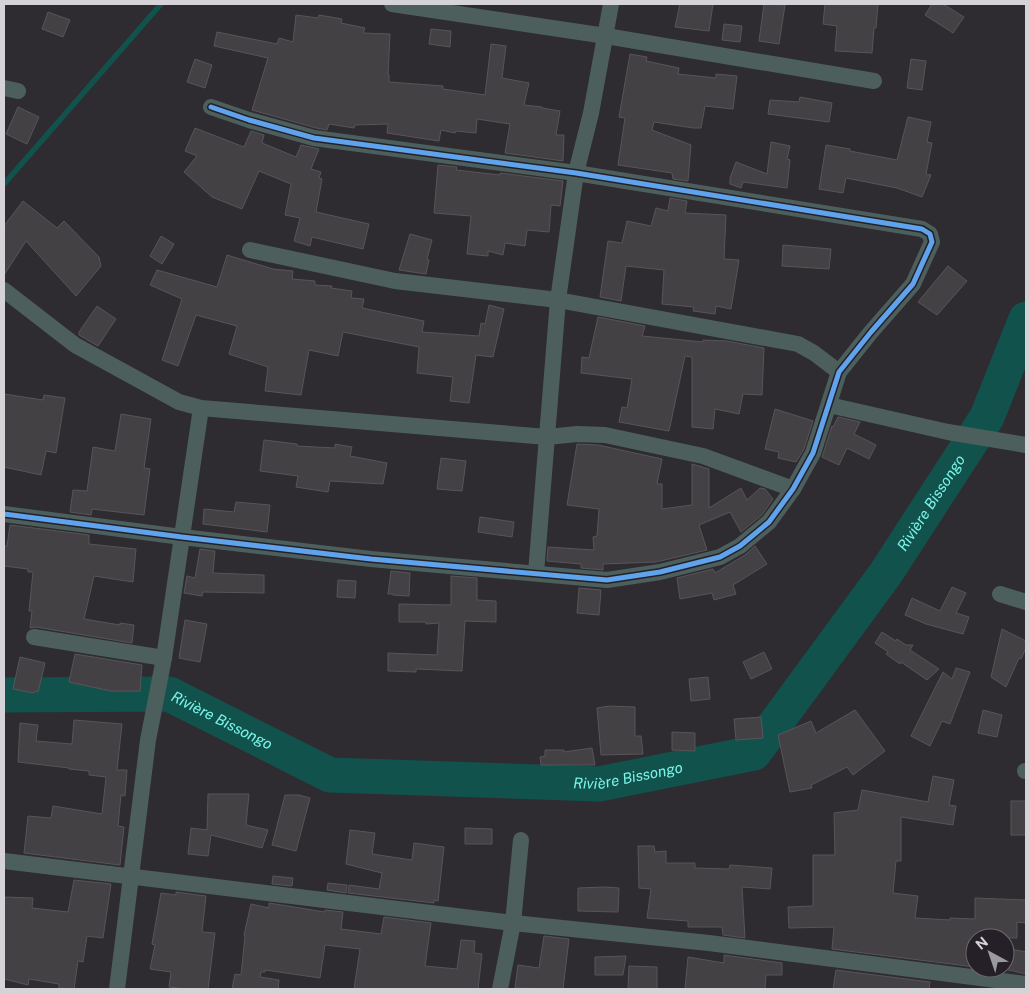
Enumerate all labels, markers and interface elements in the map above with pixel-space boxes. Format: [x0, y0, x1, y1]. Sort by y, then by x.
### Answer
water label: Rivière Bissongo [894, 452, 968, 554]
water label: Rivière Bissongo [169, 688, 275, 753]
water label: Rivière Bissongo [573, 758, 684, 792]
north arrow [965, 928, 1015, 978]
text: N [972, 933, 991, 953]

